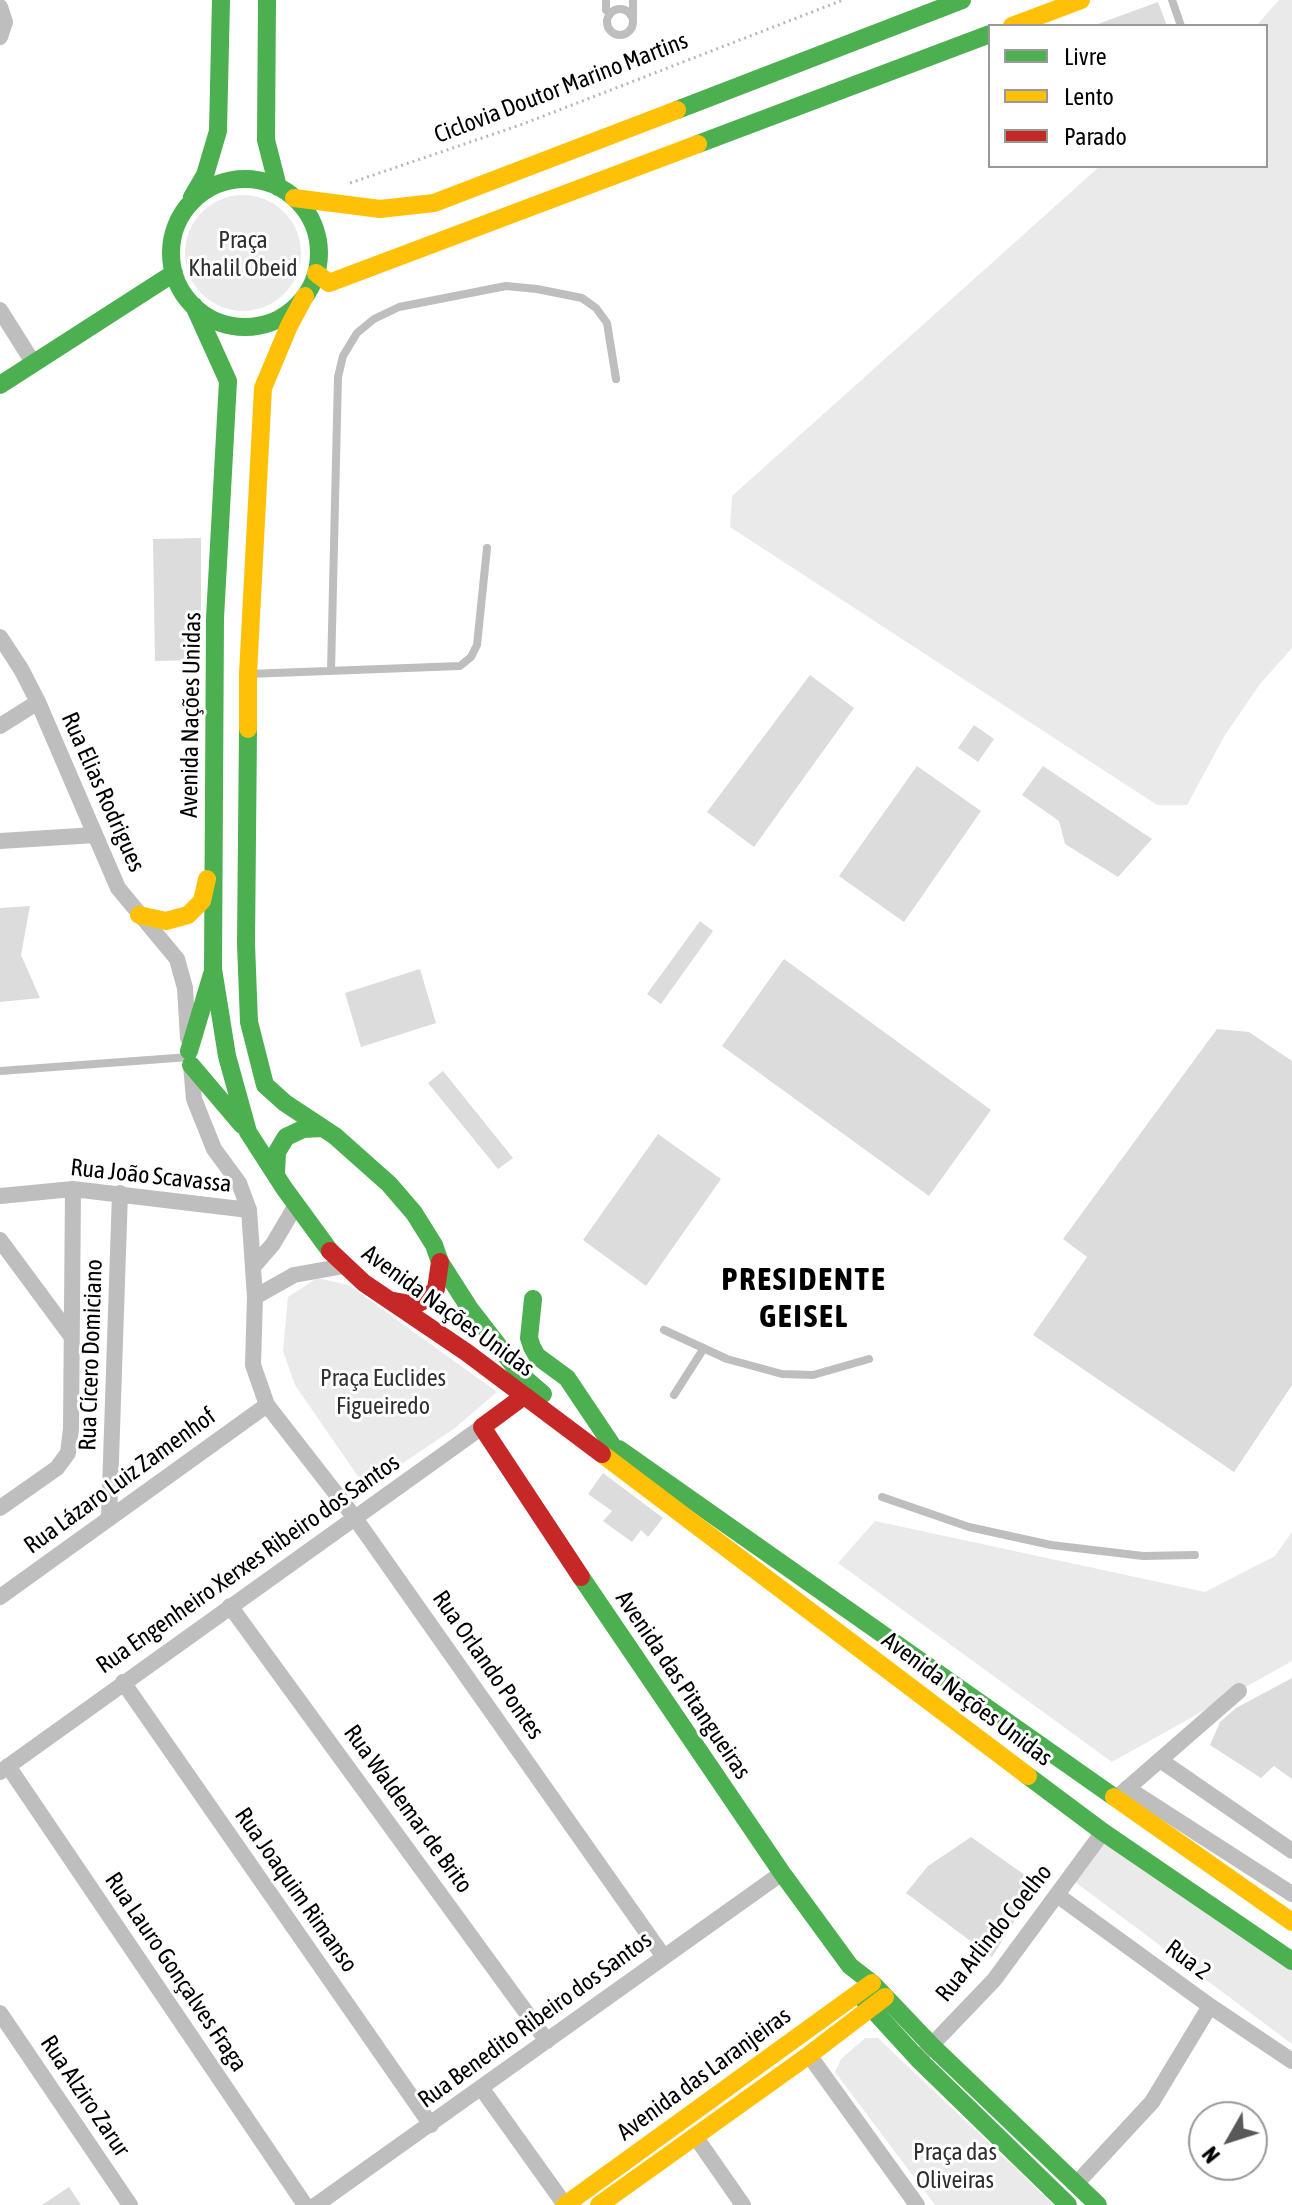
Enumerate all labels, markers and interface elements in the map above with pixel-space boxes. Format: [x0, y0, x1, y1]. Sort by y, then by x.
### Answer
legend [988, 24, 1268, 168]
street label: Ciclovia Doutor Marino Martins [430, 26, 692, 150]
text: Livre [1064, 43, 1107, 70]
text: Lento [1064, 83, 1114, 110]
text: Parado [1064, 123, 1127, 150]
park label: Praça Khalil Obeid [188, 226, 298, 282]
street label: Avenida Nações Unidas [175, 612, 207, 818]
street label: Rua Elias Rodrigues [55, 708, 151, 876]
street label: Rua João Scavassa [69, 1153, 233, 1199]
street label: Avenida Nações Unidas [356, 1239, 540, 1383]
street label: Rua Cícero Domiciano [73, 1259, 109, 1451]
district label: PRESIDENTE GEISEL [721, 1261, 887, 1336]
park label: Praça Euclides Figueiredo [320, 1364, 446, 1420]
street label: Rua Lázaro Luiz Zamenhof [19, 1402, 221, 1560]
street label: Rua Engenheiro Xerxes Ribeiro dos Santos [91, 1448, 405, 1680]
street label: Rua Orlando Pontes [426, 1585, 550, 1745]
street label: Avenida das Pitangueiras [609, 1585, 757, 1785]
street label: Avenida Nações Unidas [876, 1626, 1058, 1772]
street label: Rua Waldemar de Brito [337, 1719, 479, 1899]
street label: Rua Joaquim Rimanso [228, 1802, 364, 1978]
street label: Rua Arlindo Coelho [930, 1858, 1058, 2008]
street label: Rua Lauro Gonçalves Fraga [99, 1867, 253, 2077]
street label: Rua Benedito Ribeiro dos Santos [413, 1926, 657, 2114]
street label: Rua 2 [1160, 1934, 1216, 1986]
street label: Avenida das Laranjeiras [612, 2001, 796, 2147]
street label: Rua Alziro Zarur [34, 2030, 136, 2162]
north arrow [1188, 2101, 1268, 2181]
park label: Praça das Oliveiras [913, 2138, 997, 2194]
text: N [1197, 2142, 1225, 2168]

